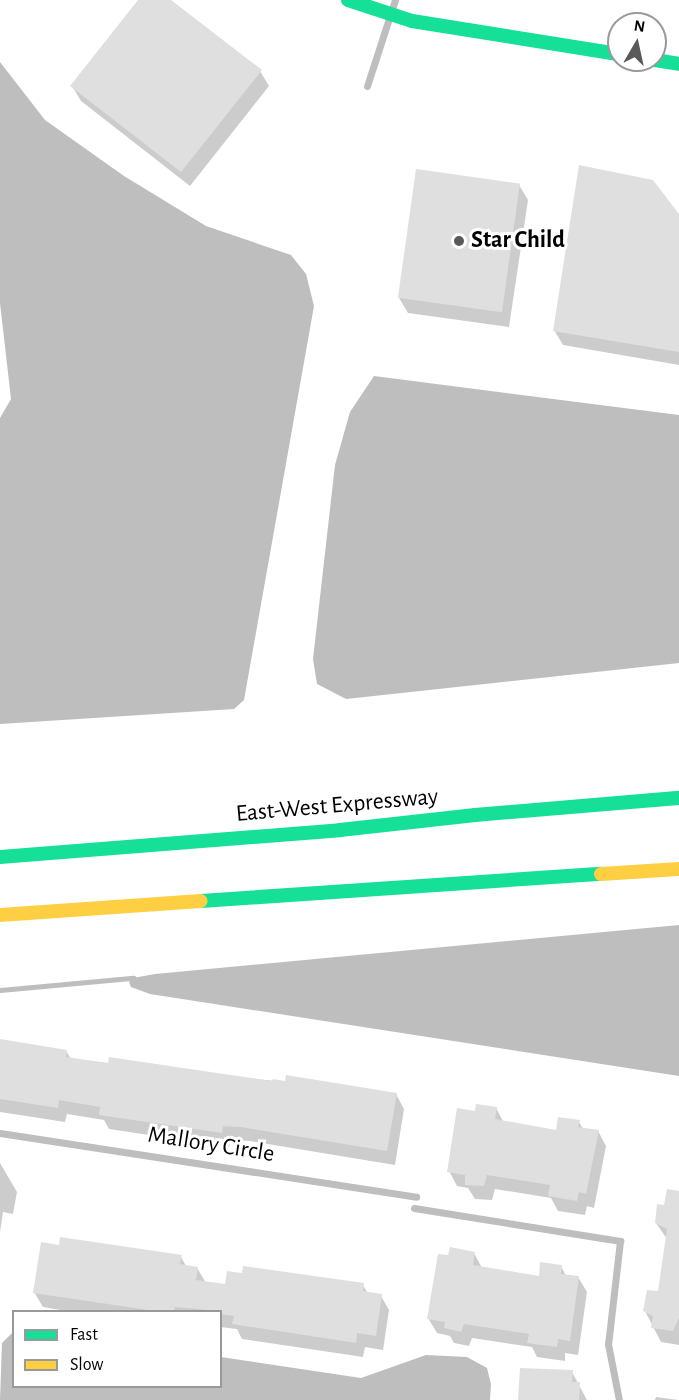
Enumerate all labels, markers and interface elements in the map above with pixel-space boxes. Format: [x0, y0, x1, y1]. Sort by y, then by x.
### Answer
north arrow [607, 12, 667, 72]
text: N [633, 17, 646, 35]
place label: Star Child [471, 227, 565, 255]
marker: Star Child [452, 234, 466, 248]
street label: East-West Expressway [235, 783, 439, 829]
street label: Mallory Circle [146, 1121, 276, 1169]
legend [12, 1310, 222, 1388]
text: Fast [70, 1326, 98, 1344]
text: Slow [70, 1356, 103, 1374]

